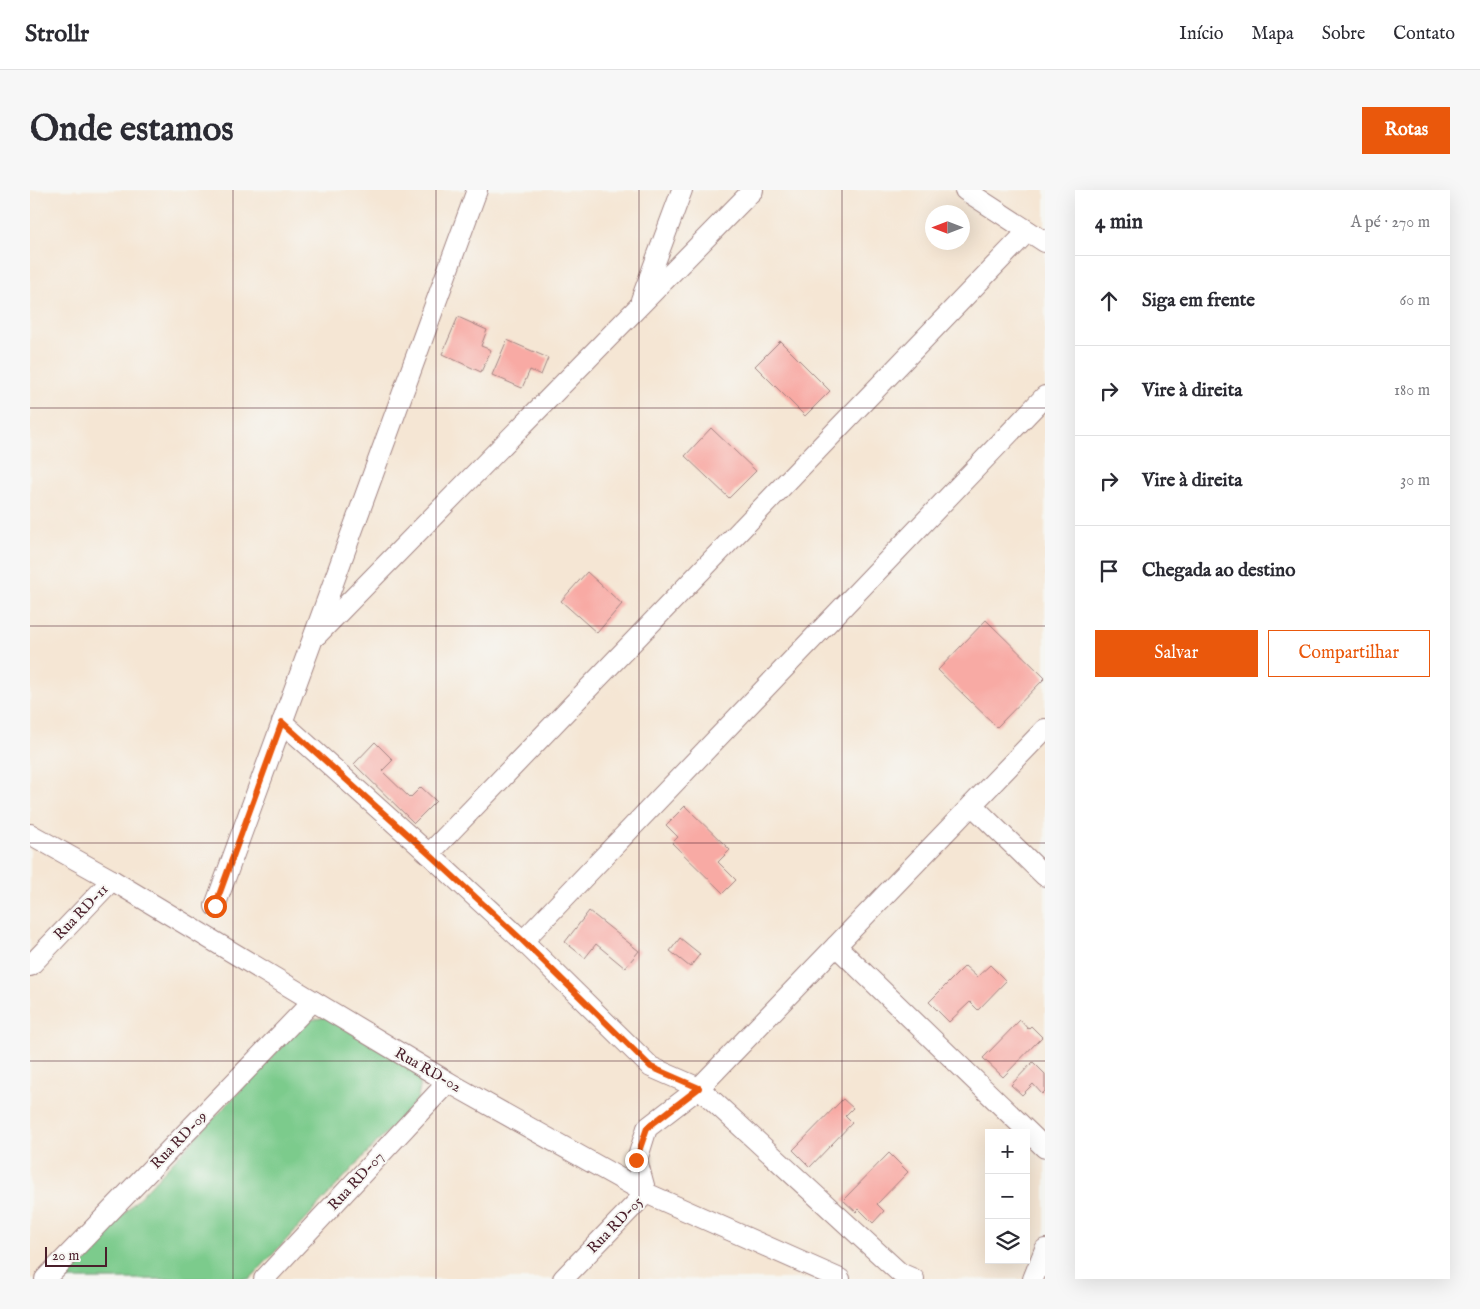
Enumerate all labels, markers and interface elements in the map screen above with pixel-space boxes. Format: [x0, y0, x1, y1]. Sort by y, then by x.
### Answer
text: Strollr [25, 19, 89, 50]
text: Início [1179, 23, 1224, 46]
text: Mapa [1252, 23, 1294, 46]
text: Sobre [1322, 23, 1365, 46]
text: Contato [1393, 23, 1455, 46]
button: Rotas [1362, 107, 1450, 154]
text: Onde estamos [30, 108, 234, 153]
north arrow [925, 205, 970, 250]
text: 4 min [1095, 209, 1143, 236]
text: A pé · 270 m [1351, 213, 1430, 233]
icon: ahead [1095, 287, 1123, 315]
text: Siga em frente [1142, 289, 1255, 313]
text: 60 m [1400, 291, 1430, 311]
icon: right [1095, 377, 1123, 405]
text: Vire à direita [1142, 379, 1242, 403]
text: 180 m [1394, 381, 1430, 401]
icon: right [1095, 467, 1123, 495]
text: Vire à direita [1142, 469, 1242, 493]
text: 30 m [1400, 471, 1430, 491]
icon: arrive [1095, 557, 1123, 585]
text: Chegada ao destino [1142, 559, 1295, 583]
button: Salvar [1095, 630, 1258, 677]
button: Compartilhar [1268, 630, 1430, 677]
street label: Rua RD-11 [50, 880, 112, 944]
route start [204, 895, 227, 918]
street label: Rua RD-02 [391, 1043, 465, 1097]
street label: Rua RD-09 [147, 1107, 211, 1173]
map controls [985, 1129, 1030, 1264]
button: + [985, 1129, 1030, 1174]
street label: Rua RD-07 [324, 1148, 388, 1214]
route end [625, 1149, 648, 1172]
button: − [985, 1174, 1030, 1219]
street label: Rua RD-05 [583, 1192, 647, 1258]
button: layers [985, 1219, 1030, 1264]
scale bar [45, 1244, 108, 1267]
text: 20 m [52, 1247, 79, 1265]

